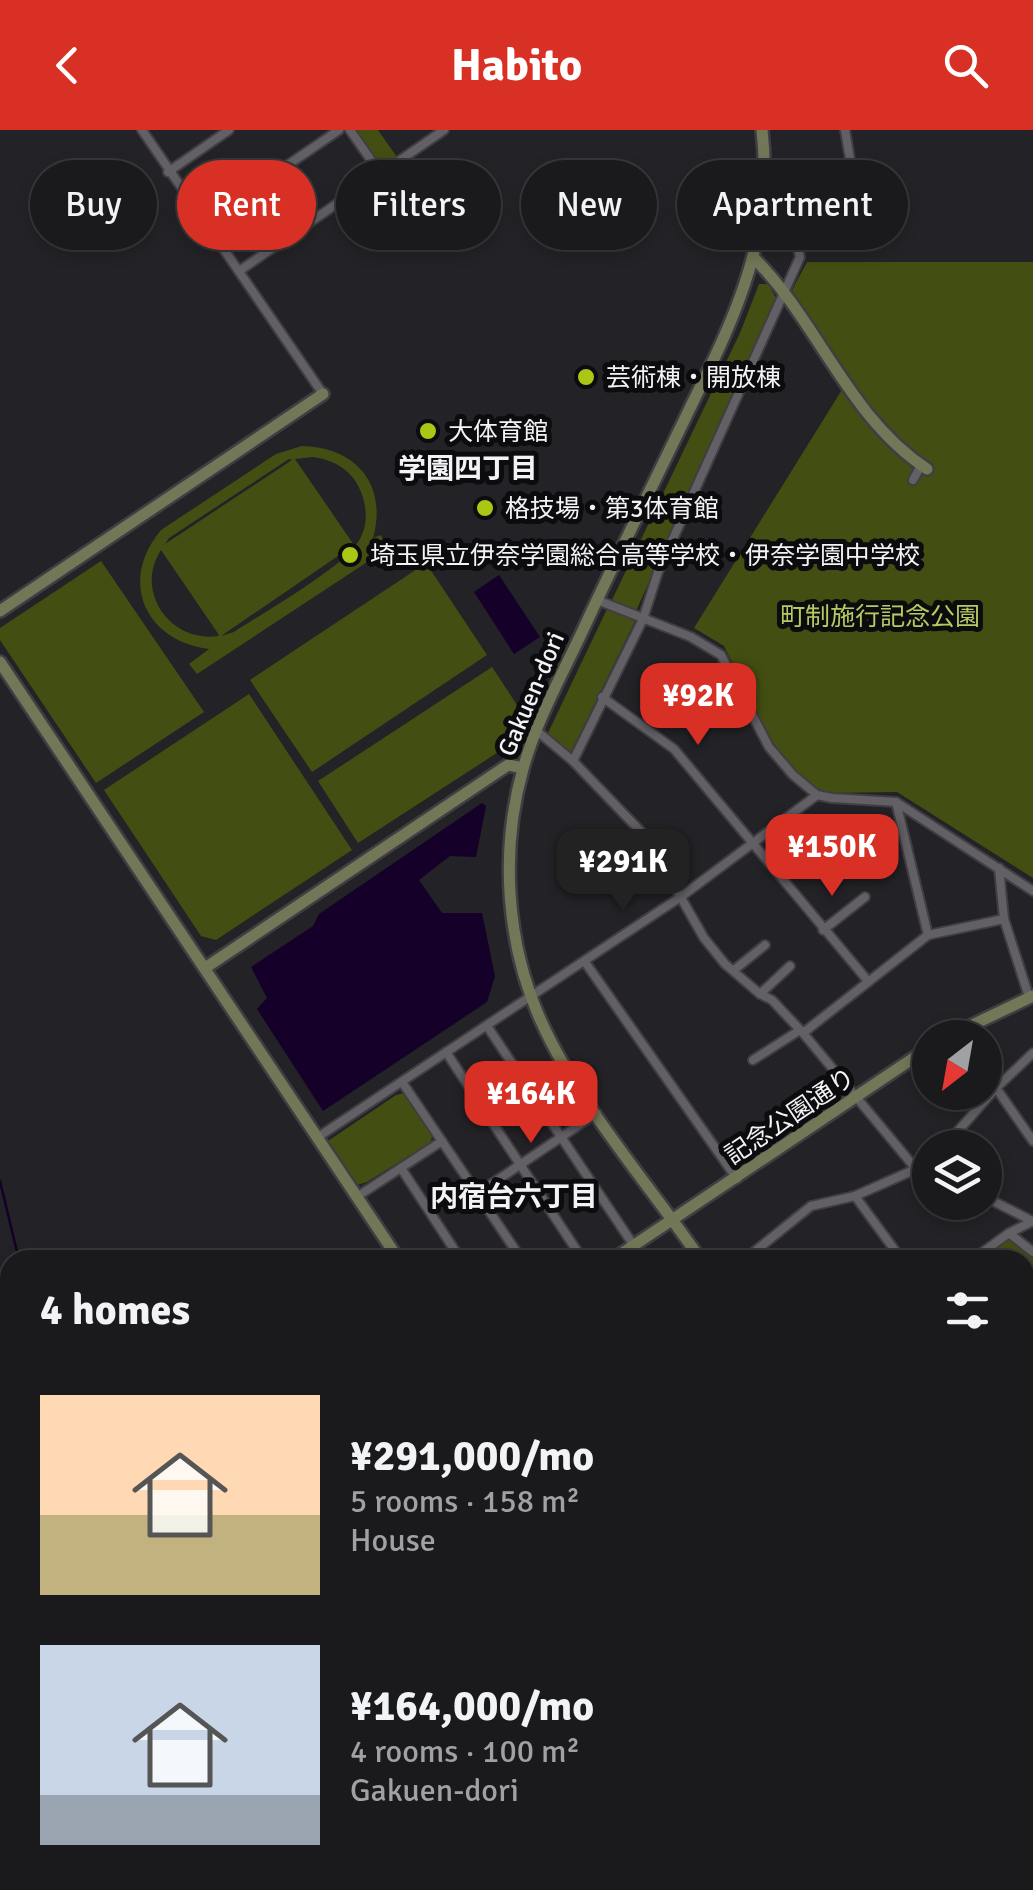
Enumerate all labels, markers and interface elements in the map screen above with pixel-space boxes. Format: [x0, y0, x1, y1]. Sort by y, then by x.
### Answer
icon: back [40, 38, 95, 93]
text: Habito [451, 38, 582, 93]
icon: search [938, 38, 993, 93]
chip: Buy [30, 160, 157, 250]
chip: Rent [177, 160, 316, 250]
chip: Filters [336, 160, 501, 250]
chip: New [521, 160, 657, 250]
chip: Apartment [677, 160, 908, 250]
place label: 芸術棟・開放棟 [606, 362, 781, 393]
marker: 芸術棟・開放棟 [575, 366, 597, 388]
place label: 大体育館 [448, 416, 548, 447]
marker: 大体育館 [417, 420, 439, 442]
district label: 学園四丁目 [398, 452, 538, 486]
place label: 格技場・第3体育館 [505, 493, 719, 524]
marker: 格技場・第3体育館 [474, 497, 496, 519]
place label: 埼玉県立伊奈学園総合高等学校・伊奈学園中学校 [370, 540, 920, 571]
marker: 埼玉県立伊奈学園総合高等学校・伊奈学園中学校 [339, 544, 361, 566]
park label: 町制施行記念公園 [780, 601, 980, 632]
street label: Gakuen-dori [491, 627, 571, 761]
pin: ¥92K [639, 663, 757, 748]
text: ¥92K [662, 676, 734, 715]
pin: ¥150K [762, 814, 902, 899]
text: ¥150K [788, 827, 876, 866]
pin: ¥291K [553, 829, 693, 914]
text: ¥291K [579, 842, 667, 881]
north arrow [912, 1020, 1002, 1110]
map controls [912, 1020, 1002, 1220]
pin: ¥164K [461, 1061, 601, 1146]
street label: 記念公園通り [719, 1061, 861, 1171]
text: ¥164K [487, 1074, 575, 1113]
button: layers [912, 1130, 1002, 1220]
district label: 内宿台六丁目 [430, 1180, 598, 1214]
icon: filters [940, 1283, 995, 1338]
text: 4 homes [40, 1285, 190, 1336]
text: ¥291,000/mo [350, 1431, 594, 1482]
icon: home [120, 1435, 240, 1555]
text: 5 rooms · 158 m² [350, 1482, 580, 1521]
text: House [350, 1521, 436, 1560]
text: ¥164,000/mo [350, 1681, 594, 1732]
icon: home [120, 1685, 240, 1805]
text: 4 rooms · 100 m² [350, 1732, 580, 1771]
text: Gakuen-dori [350, 1771, 519, 1810]

